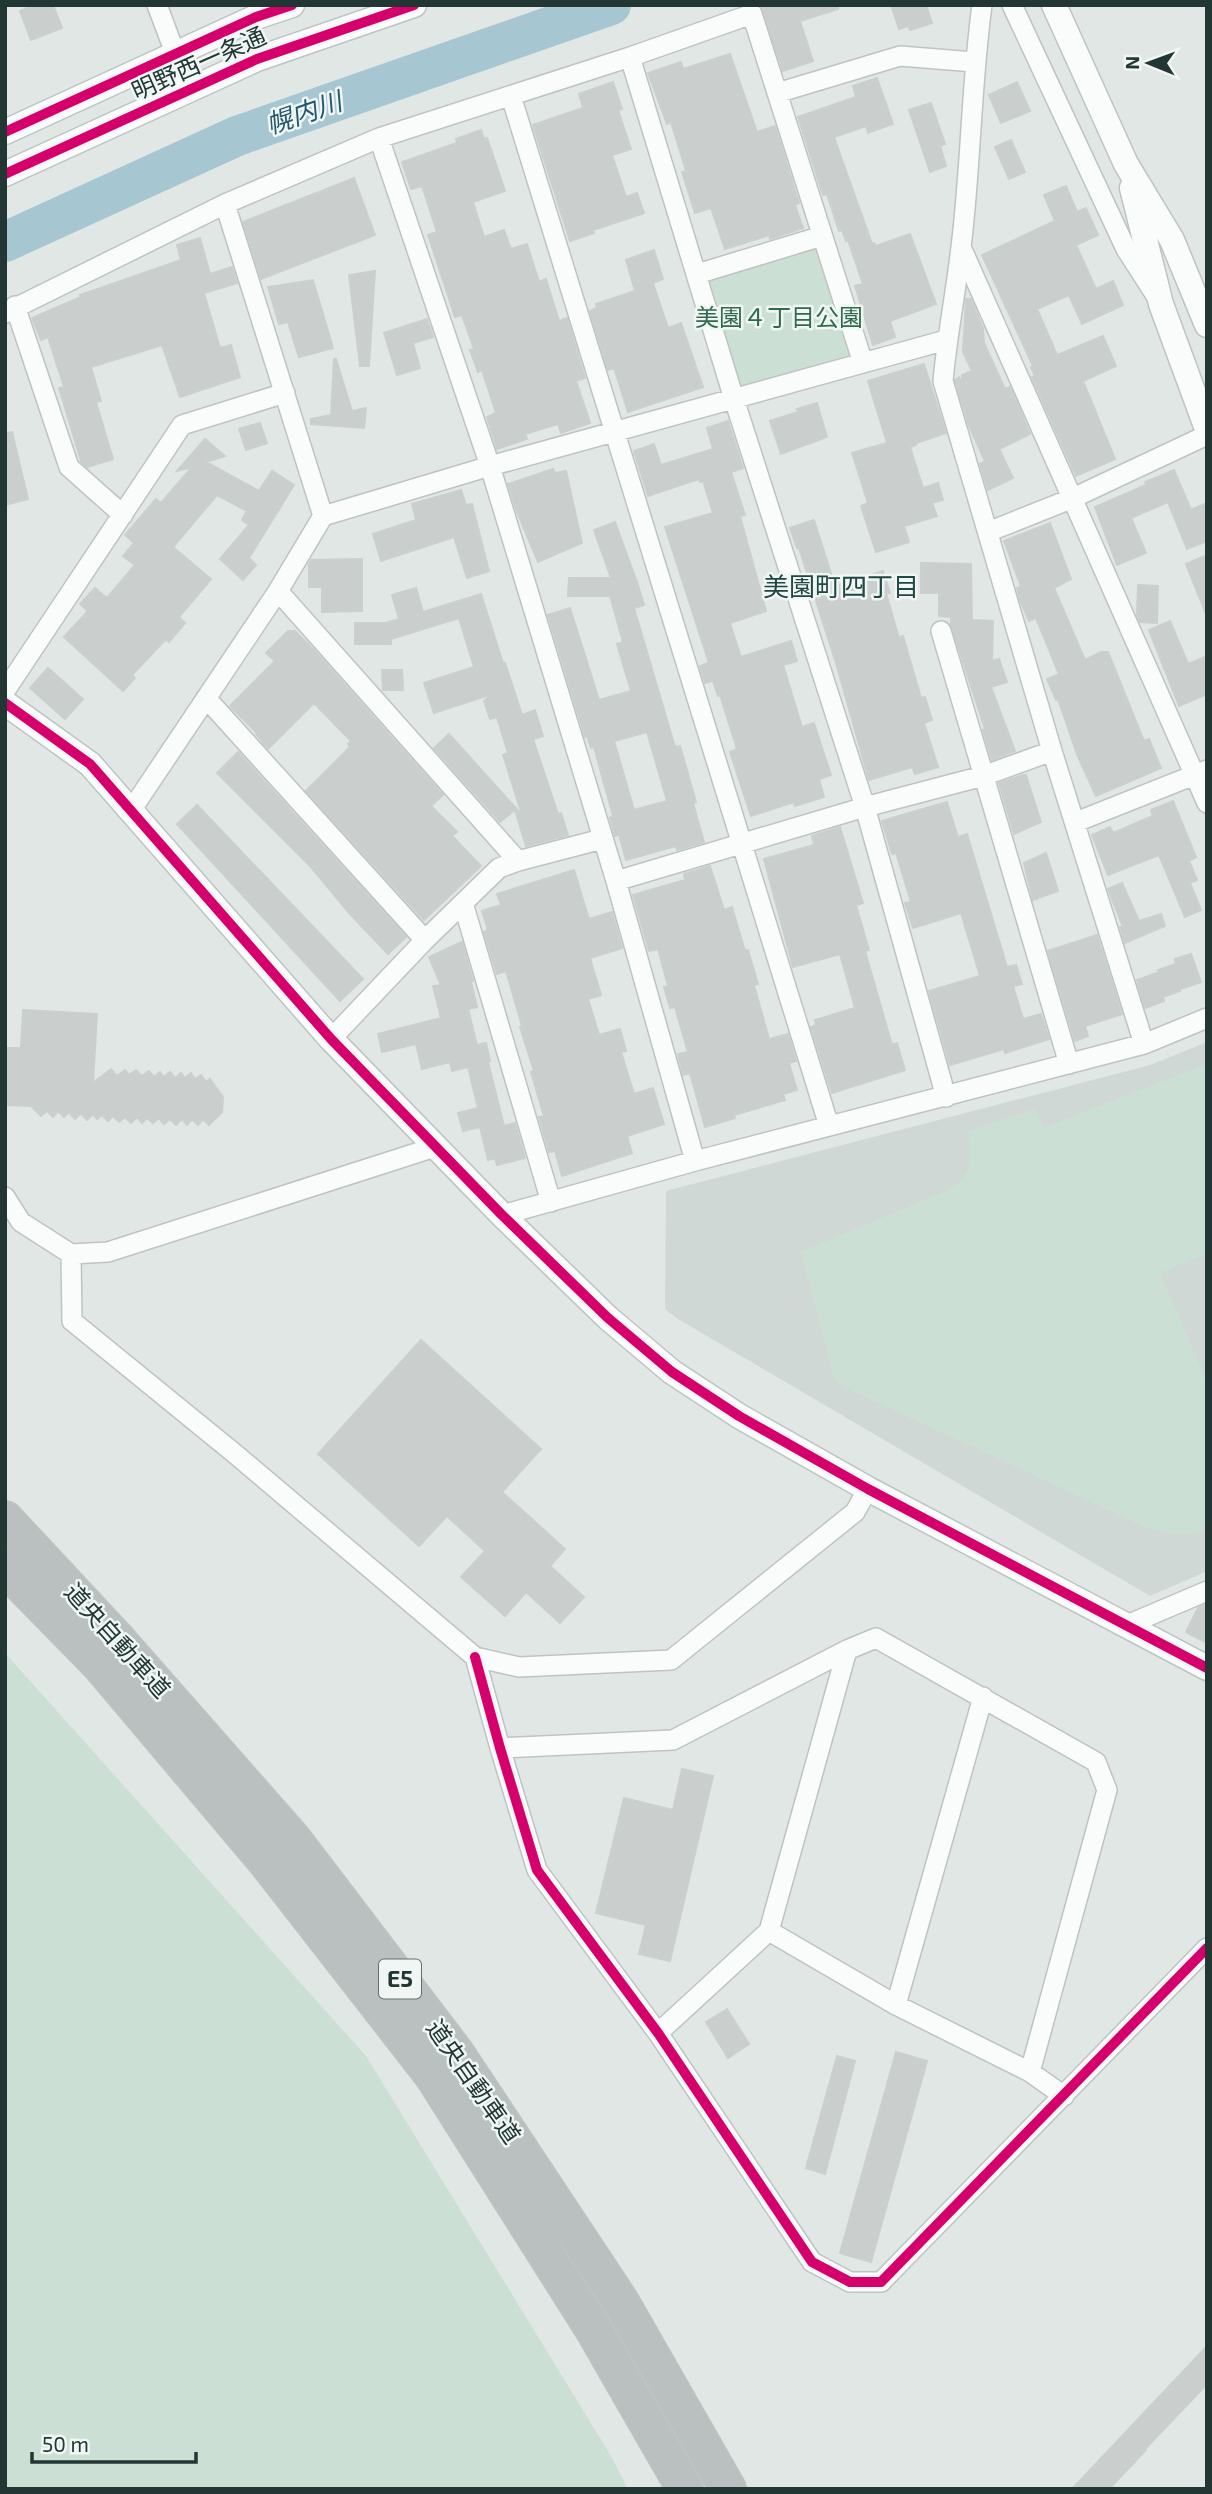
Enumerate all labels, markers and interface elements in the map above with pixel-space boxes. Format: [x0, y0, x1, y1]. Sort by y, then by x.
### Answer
street label: 明野西一条通 [127, 20, 270, 105]
north arrow [1114, 28, 1184, 98]
text: N [1120, 56, 1143, 70]
water label: 幌内川 [262, 83, 348, 139]
park label: 美園４丁目公園 [695, 302, 863, 331]
district label: 美園町四丁目 [763, 570, 919, 601]
street label: 道央自動車道 [59, 1577, 177, 1703]
road number: E5 [379, 1960, 421, 1998]
street label: 道央自動車道 [421, 2014, 527, 2148]
scale bar [32, 2420, 196, 2464]
text: 50 m [42, 2431, 89, 2456]

